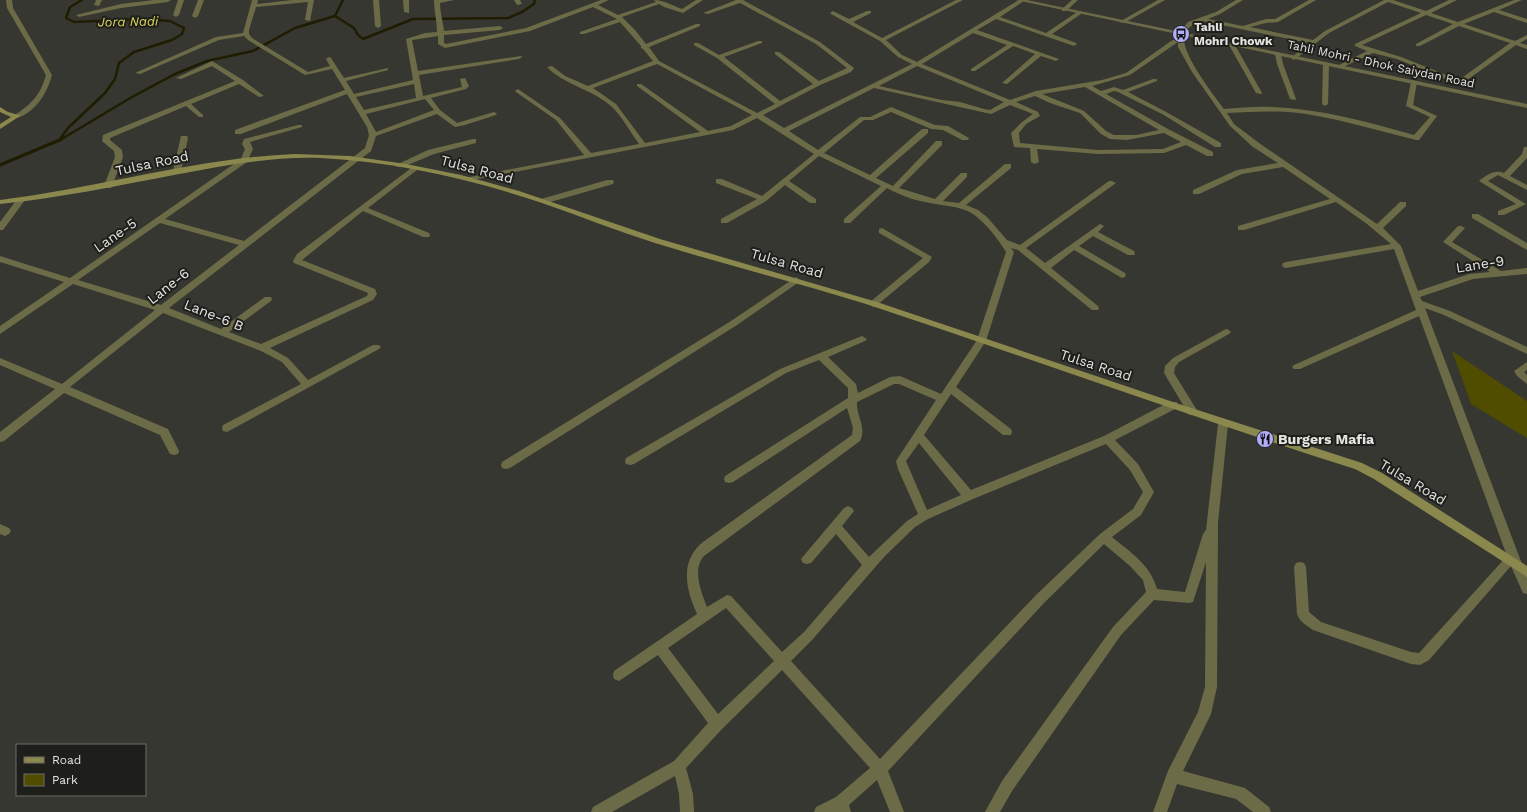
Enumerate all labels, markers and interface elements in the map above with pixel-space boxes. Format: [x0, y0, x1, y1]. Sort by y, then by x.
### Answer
water label: Jora Nadi [98, 13, 159, 30]
place label: Tahli Mohri Chowk [1194, 20, 1273, 48]
bus stop icon: Tahli Mohri Chowk [1171, 24, 1191, 44]
street label: Tahli Mohri - Dhok Saiydan Road [1286, 37, 1476, 91]
street label: Tulsa Road [114, 147, 190, 179]
street label: Tulsa Road [439, 152, 515, 186]
street label: Lane-5 [91, 215, 139, 255]
street label: Tulsa Road [749, 245, 825, 281]
street label: Lane-9 [1455, 252, 1505, 276]
street label: Lane-6 [144, 265, 192, 307]
street label: Lane-6 B [182, 296, 246, 334]
street label: Tulsa Road [1058, 346, 1134, 384]
restaurant icon: Burgers Mafia [1255, 429, 1275, 449]
place label: Burgers Mafia [1278, 431, 1375, 447]
street label: Tulsa Road [1377, 456, 1449, 508]
legend [16, 744, 146, 796]
text: Road [52, 753, 81, 767]
text: Park [52, 773, 78, 787]

